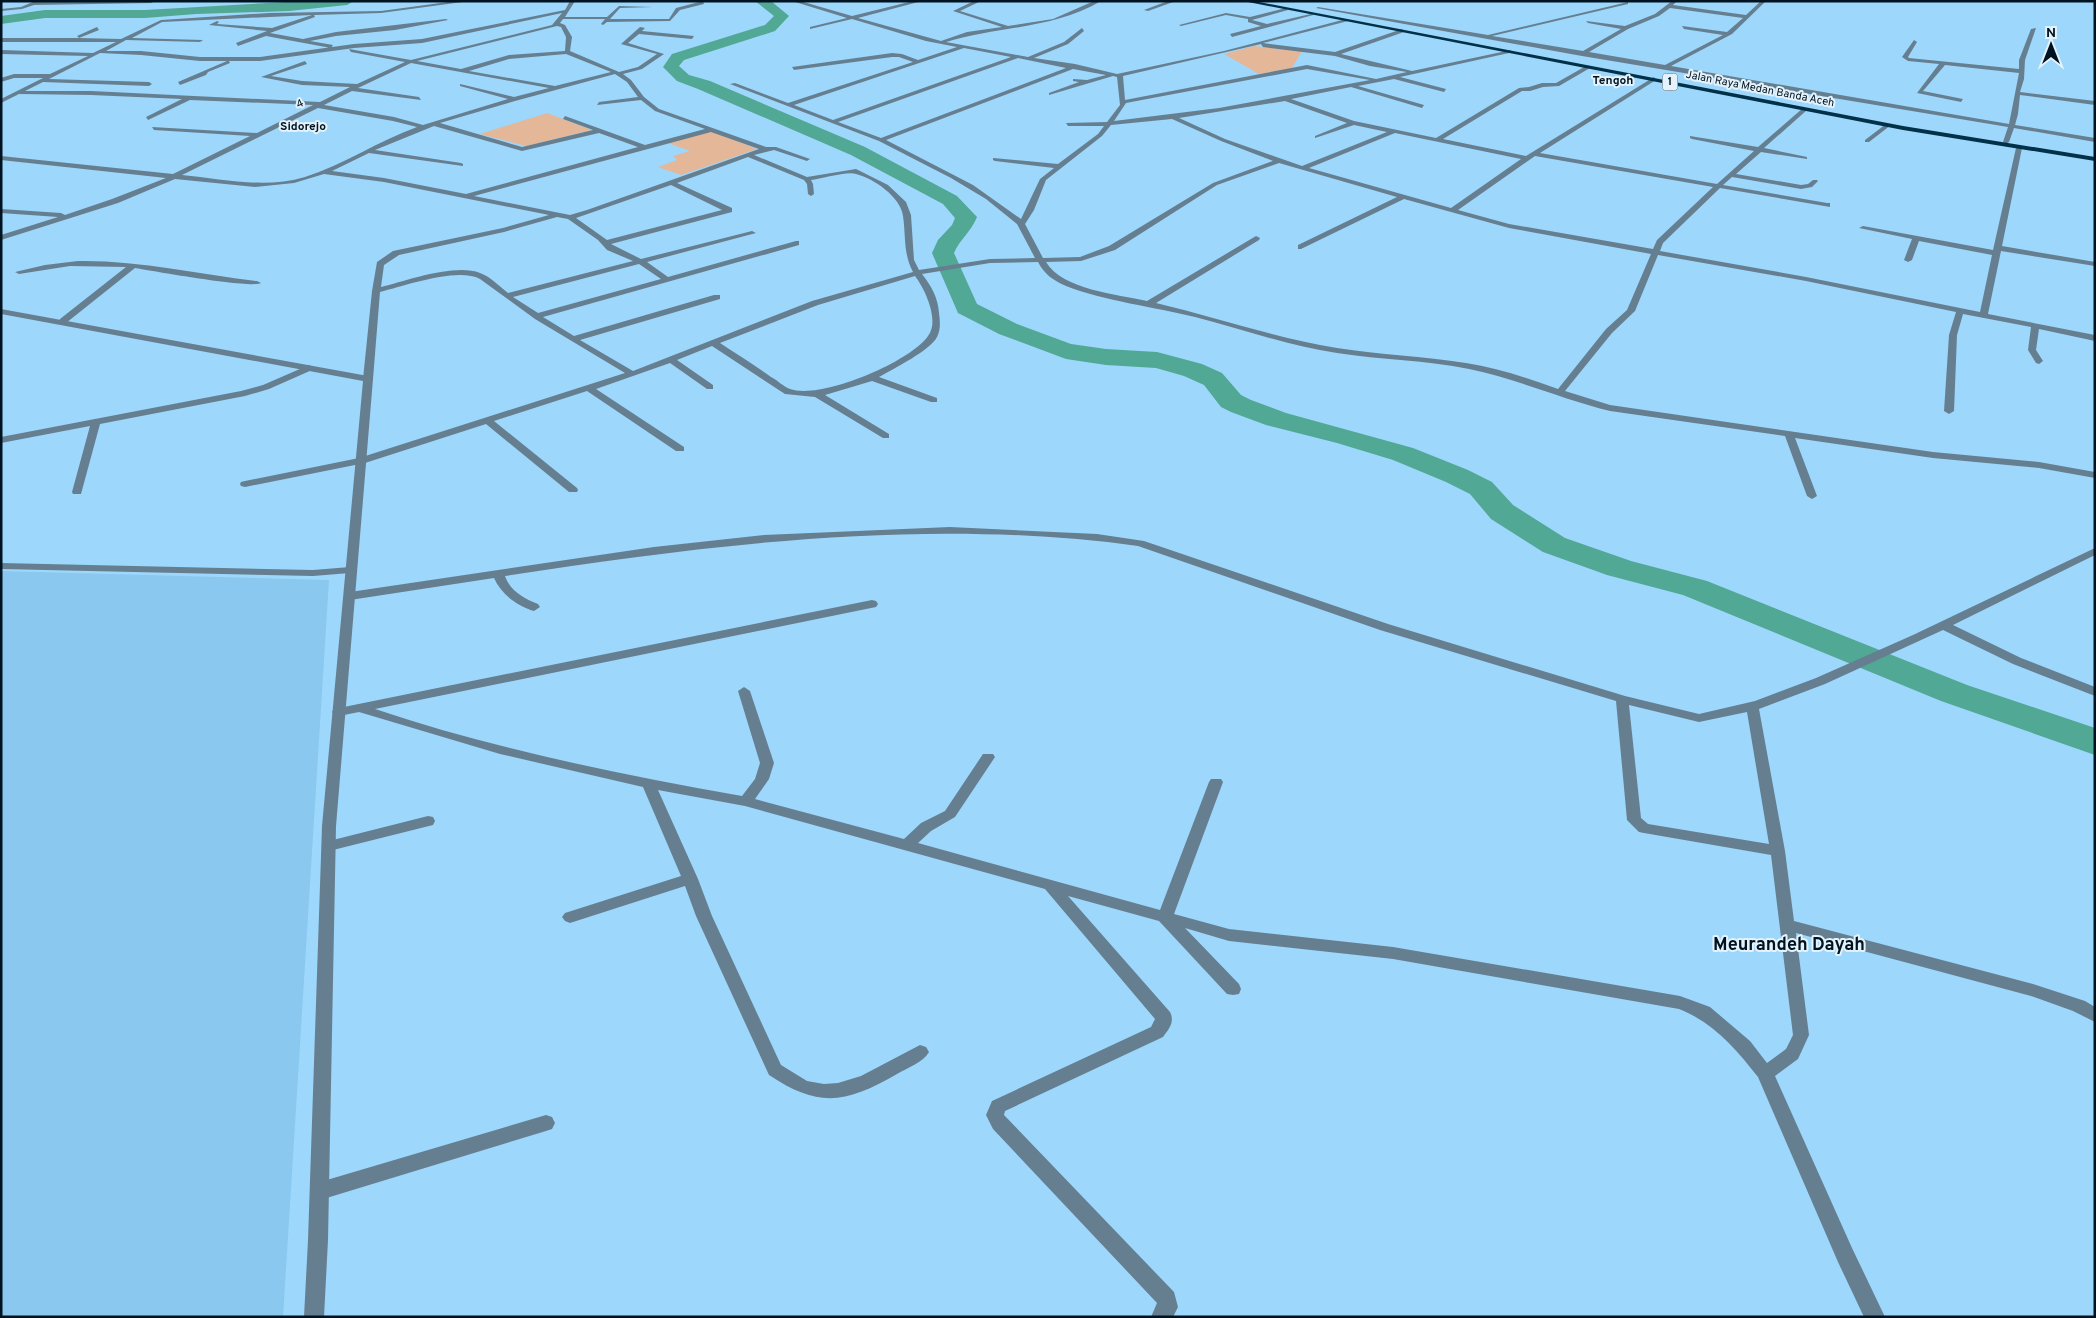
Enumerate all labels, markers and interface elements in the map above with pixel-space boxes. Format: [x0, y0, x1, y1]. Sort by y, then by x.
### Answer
north arrow [2026, 20, 2076, 70]
text: N [2046, 25, 2056, 42]
street label: Jalan Raya Medan Banda Aceh [1685, 68, 1835, 110]
district label: Tengoh [1593, 73, 1633, 89]
road number: 1 [1662, 74, 1678, 90]
street label: 4 [294, 96, 306, 112]
district label: Sidorejo [280, 119, 326, 135]
district label: Meurandeh Dayah [1713, 934, 1865, 957]

